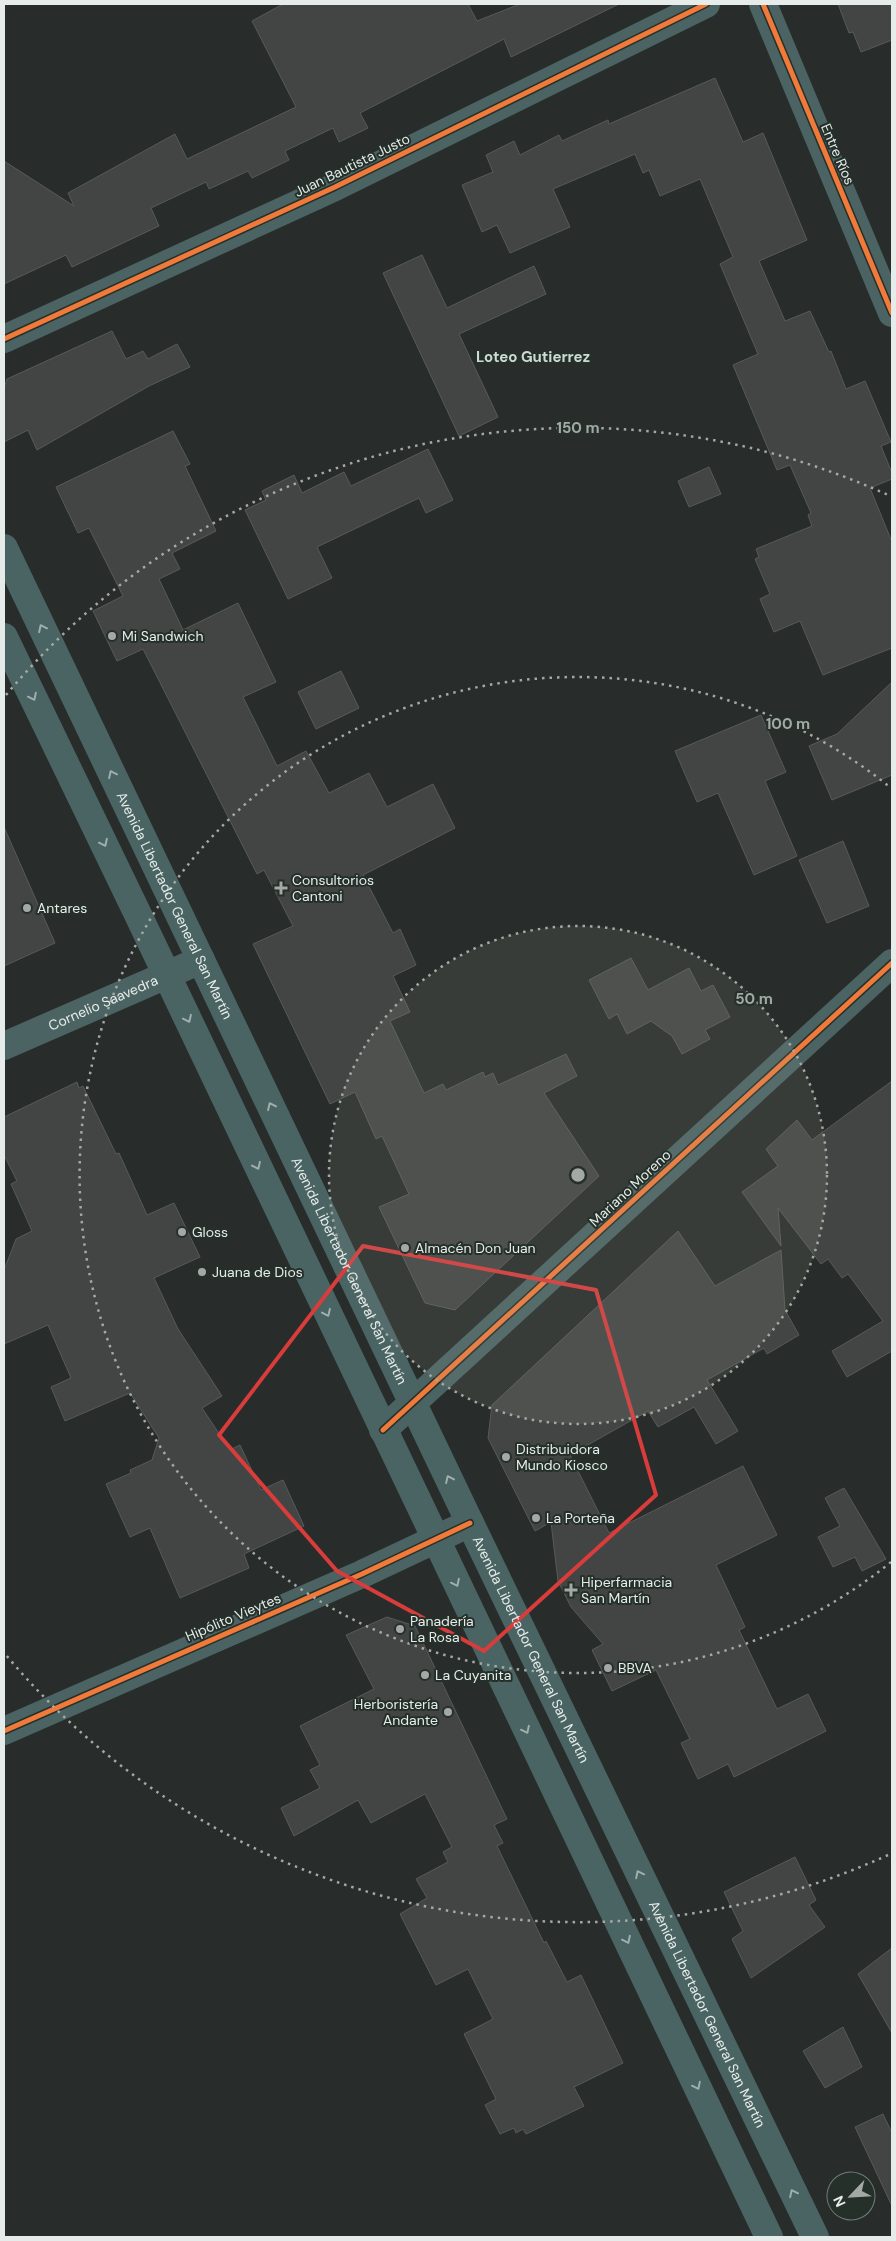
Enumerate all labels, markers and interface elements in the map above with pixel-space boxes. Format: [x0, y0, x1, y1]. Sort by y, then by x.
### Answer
street label: Entre Ríos [817, 121, 859, 187]
street label: Juan Bautista Justo [291, 129, 413, 201]
district label: Loteo Gutierrez [476, 347, 590, 367]
text: 150 m [557, 418, 600, 438]
one-way arrow [38, 624, 48, 633]
place label: Mi Sandwich [122, 627, 204, 645]
marker: Mi Sandwich [106, 630, 118, 642]
one-way arrow [26, 692, 37, 701]
text: 100 m [766, 714, 810, 734]
one-way arrow [108, 770, 119, 779]
street label: Avenida Libertador General San Martín [113, 789, 237, 1022]
one-way arrow [97, 838, 108, 847]
place label: Consultorios Cantoni [292, 871, 374, 905]
marker: Consultorios Cantoni [274, 881, 288, 895]
place label: Antares [37, 899, 87, 917]
marker: Antares [21, 902, 33, 914]
street label: Cornelio Saavedra [45, 971, 161, 1035]
text: 50 m [735, 989, 773, 1009]
one-way arrow [182, 1014, 192, 1023]
one-way arrow [267, 1102, 277, 1111]
street label: Mariano Moreno [586, 1146, 674, 1230]
street label: Avenida Libertador General San Martín [287, 1154, 411, 1387]
one-way arrow [251, 1161, 262, 1170]
centre of rings [569, 1166, 587, 1184]
place label: Gloss [192, 1223, 228, 1241]
marker: Gloss [176, 1226, 188, 1238]
place label: Almacén Don Juan [415, 1239, 536, 1257]
marker: Almacén Don Juan [399, 1242, 411, 1254]
place label: Juana de Dios [212, 1263, 303, 1281]
marker: Juana de Dios [196, 1266, 208, 1278]
one-way arrow [321, 1308, 331, 1317]
place label: Distribuidora Mundo Kiosco [516, 1440, 608, 1474]
marker: Distribuidora Mundo Kiosco [500, 1451, 512, 1463]
one-way arrow [445, 1475, 456, 1484]
place label: La Porteña [546, 1509, 615, 1527]
marker: La Porteña [530, 1512, 542, 1524]
street label: Avenida Libertador General San Martín [469, 1533, 594, 1766]
place label: Hiperfarmacia San Martín [581, 1573, 672, 1607]
one-way arrow [450, 1578, 460, 1587]
marker: Hiperfarmacia San Martín [565, 1584, 577, 1596]
street label: Hipólito Vieytes [182, 1589, 284, 1645]
place label: Panadería La Rosa [410, 1612, 474, 1646]
marker: Panadería La Rosa [394, 1623, 406, 1635]
place label: BBVA [618, 1659, 652, 1677]
marker: BBVA [602, 1662, 614, 1674]
place label: La Cuyanita [435, 1666, 511, 1684]
marker: La Cuyanita [419, 1669, 431, 1681]
place label: Herboristería Andante [354, 1695, 438, 1729]
marker: Herboristería Andante [442, 1706, 454, 1718]
one-way arrow [520, 1725, 530, 1734]
one-way arrow [635, 1870, 645, 1879]
street label: Avenida Libertador General San Martín [645, 1898, 770, 2131]
one-way arrow [621, 1935, 631, 1944]
one-way arrow [691, 2081, 701, 2090]
north arrow [826, 2171, 876, 2221]
one-way arrow [789, 2189, 800, 2198]
text: N [829, 2193, 850, 2210]

